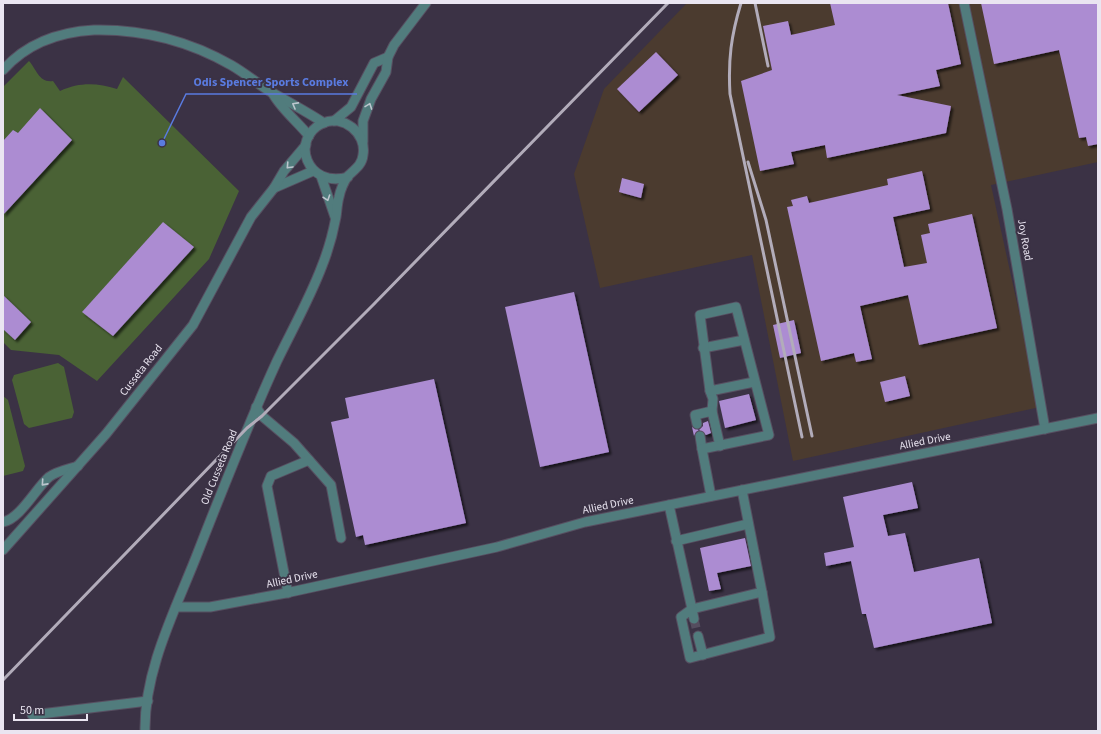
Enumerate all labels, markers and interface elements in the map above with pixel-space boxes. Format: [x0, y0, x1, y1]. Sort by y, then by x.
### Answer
callout: Odis Spencer Sports Complex [186, 70, 357, 94]
text: Odis Spencer Sports Complex [193, 74, 349, 91]
one-way arrow [292, 102, 299, 109]
one-way arrow [364, 102, 372, 109]
one-way arrow [286, 161, 293, 169]
one-way arrow [323, 194, 331, 201]
street label: Joy Road [1014, 218, 1036, 262]
street label: Cusseta Road [116, 341, 166, 399]
street label: Old Cusseta Road [197, 427, 241, 507]
street label: Allied Drive [898, 429, 952, 453]
one-way arrow [41, 478, 49, 486]
street label: Allied Drive [581, 492, 635, 518]
street label: Allied Drive [265, 566, 319, 592]
scale bar [14, 696, 87, 722]
text: 50 m [20, 702, 44, 719]

